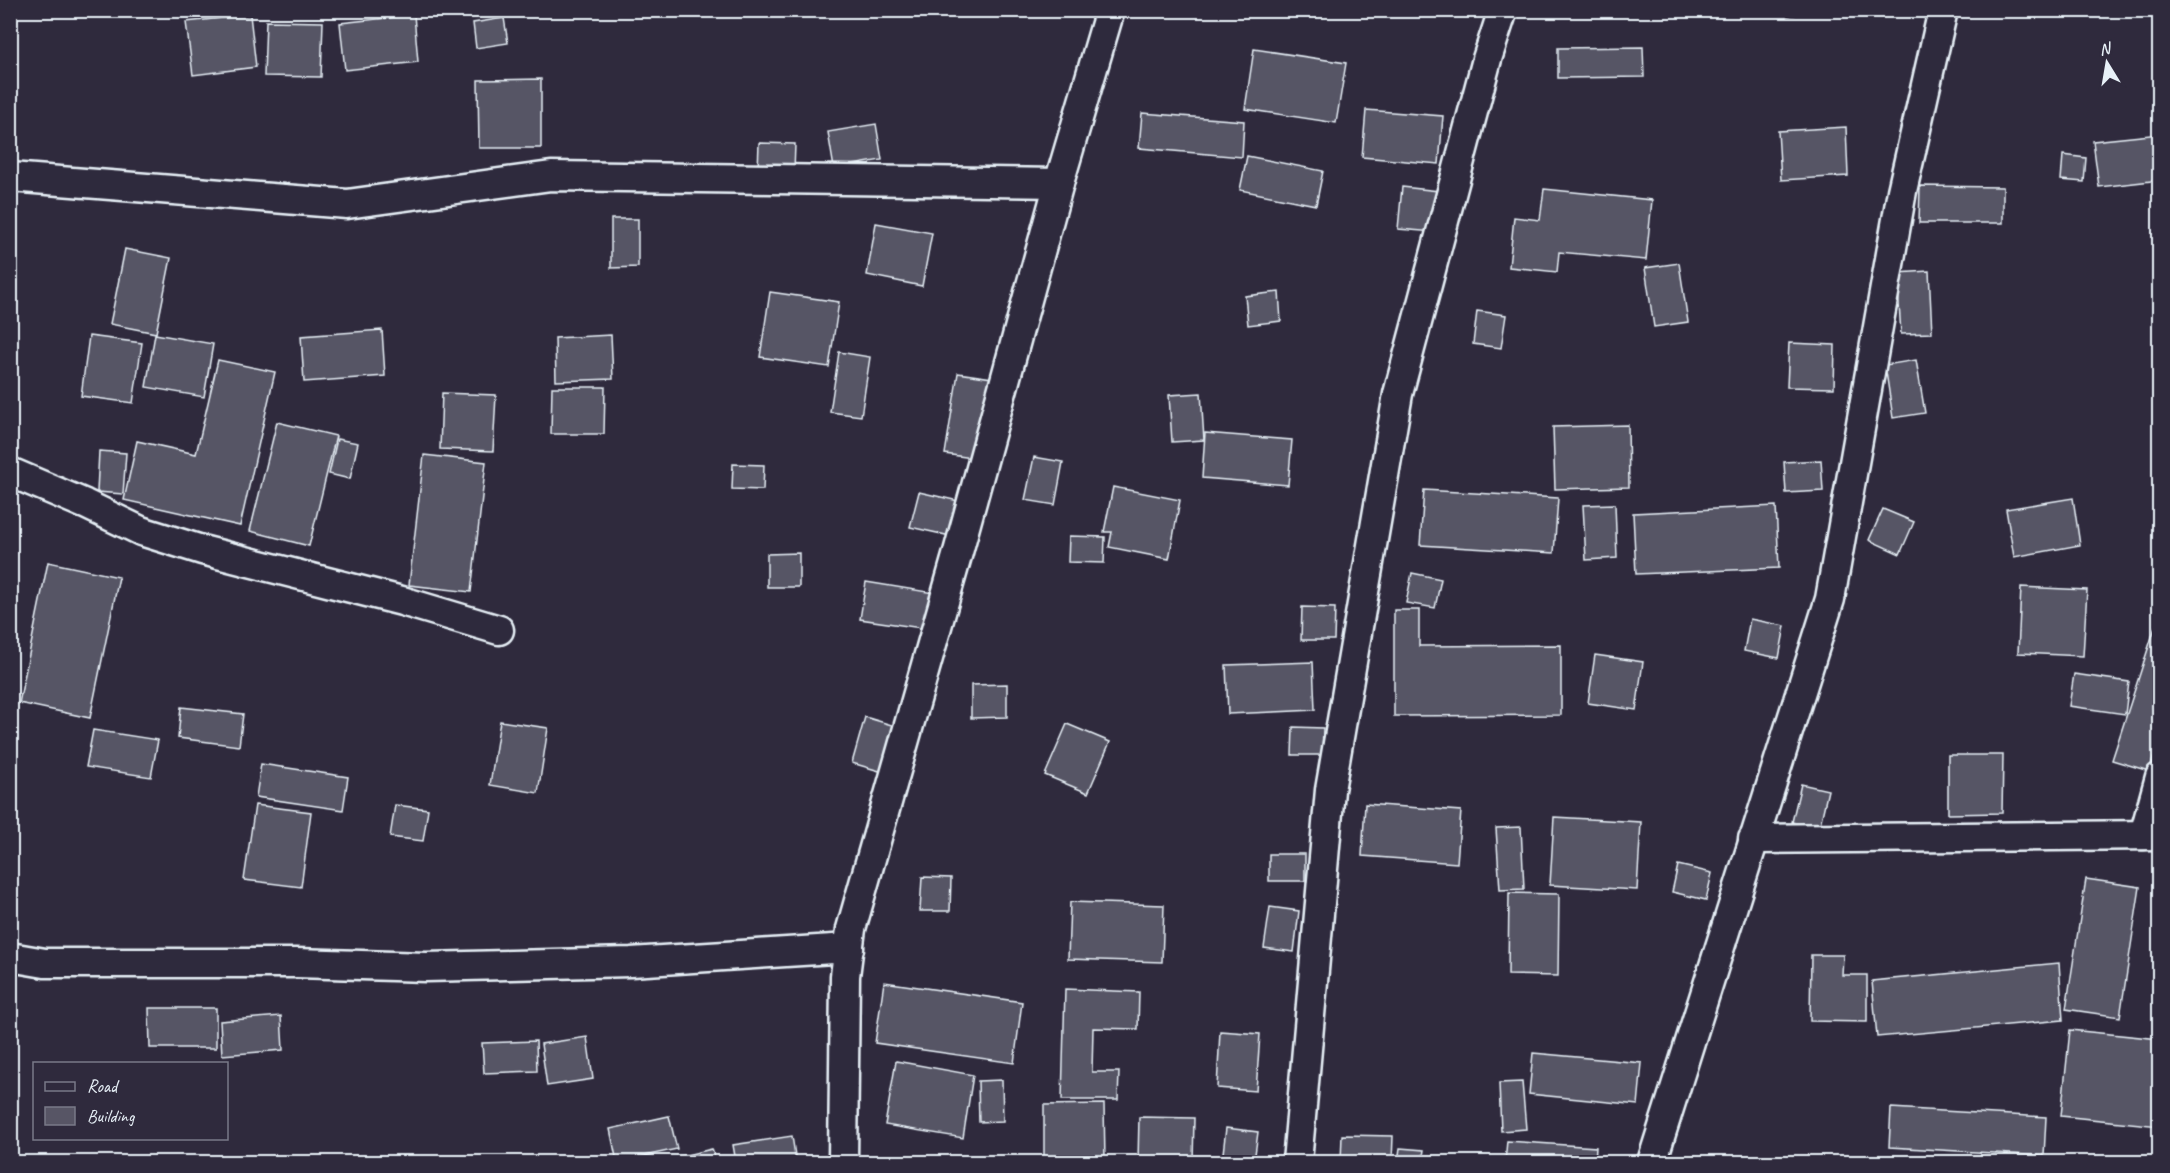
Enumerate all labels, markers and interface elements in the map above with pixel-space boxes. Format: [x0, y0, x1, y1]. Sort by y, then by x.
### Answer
north arrow [2077, 33, 2137, 93]
text: N [2098, 38, 2114, 60]
legend [33, 1062, 228, 1140]
text: Road [87, 1075, 120, 1097]
text: Building [87, 1105, 136, 1127]

